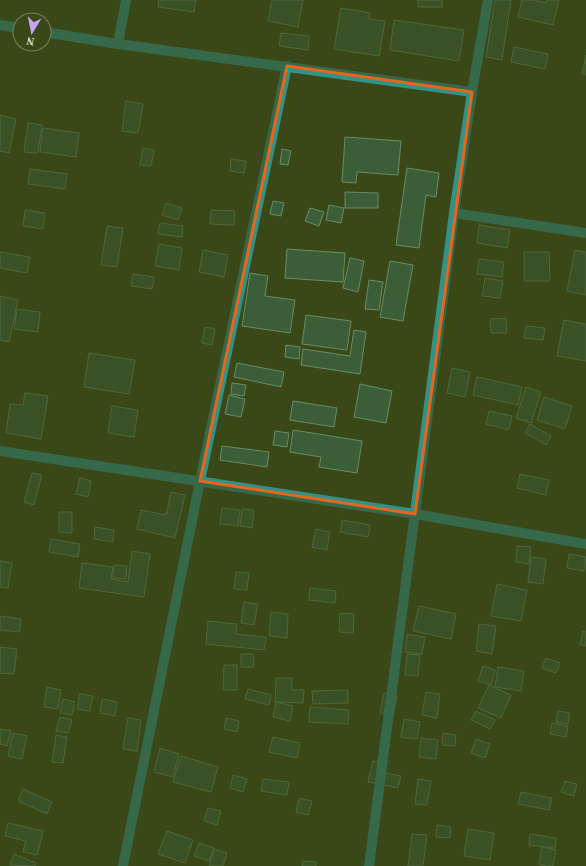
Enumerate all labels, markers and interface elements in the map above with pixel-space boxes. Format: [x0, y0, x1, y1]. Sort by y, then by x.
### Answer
north arrow [12, 12, 52, 52]
text: N [25, 33, 36, 49]

